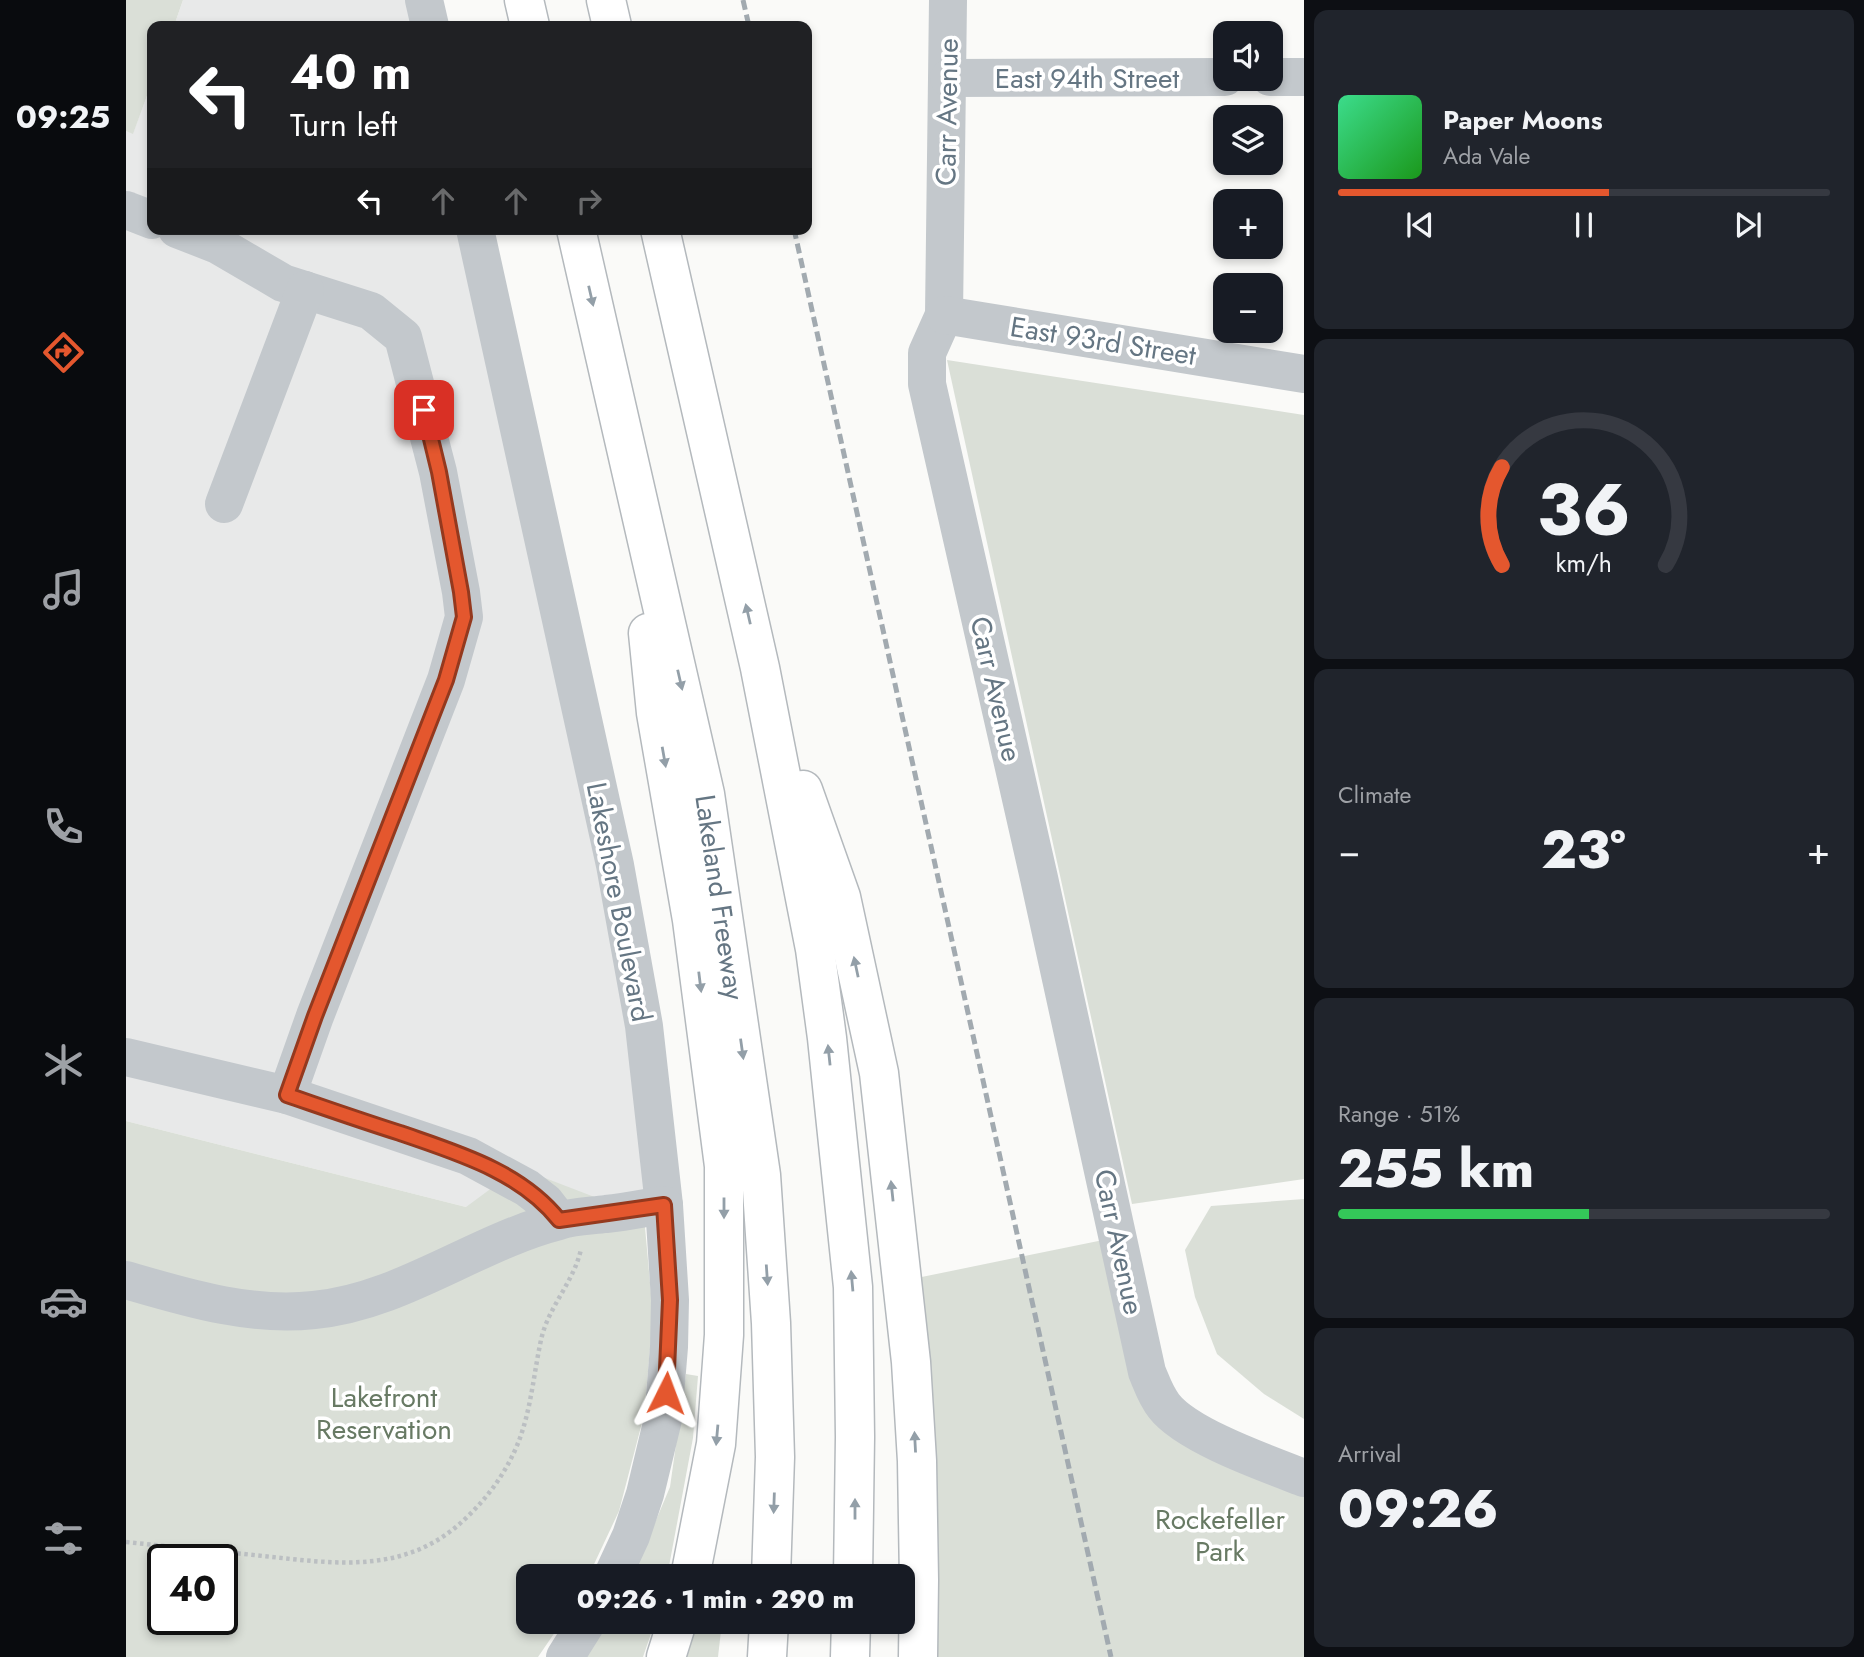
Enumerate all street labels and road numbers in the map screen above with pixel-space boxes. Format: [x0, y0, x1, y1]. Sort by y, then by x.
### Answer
street label: Carr Avenue [925, 38, 969, 186]
street label: East 94th Street [995, 58, 1179, 99]
street label: East 93rd Street [1007, 306, 1199, 376]
street label: Carr Avenue [959, 613, 1033, 765]
street label: Lakeshore Boulevard [576, 779, 662, 1025]
street label: Lakeland Freeway [685, 792, 756, 1003]
street label: Carr Avenue [1084, 1166, 1154, 1318]

